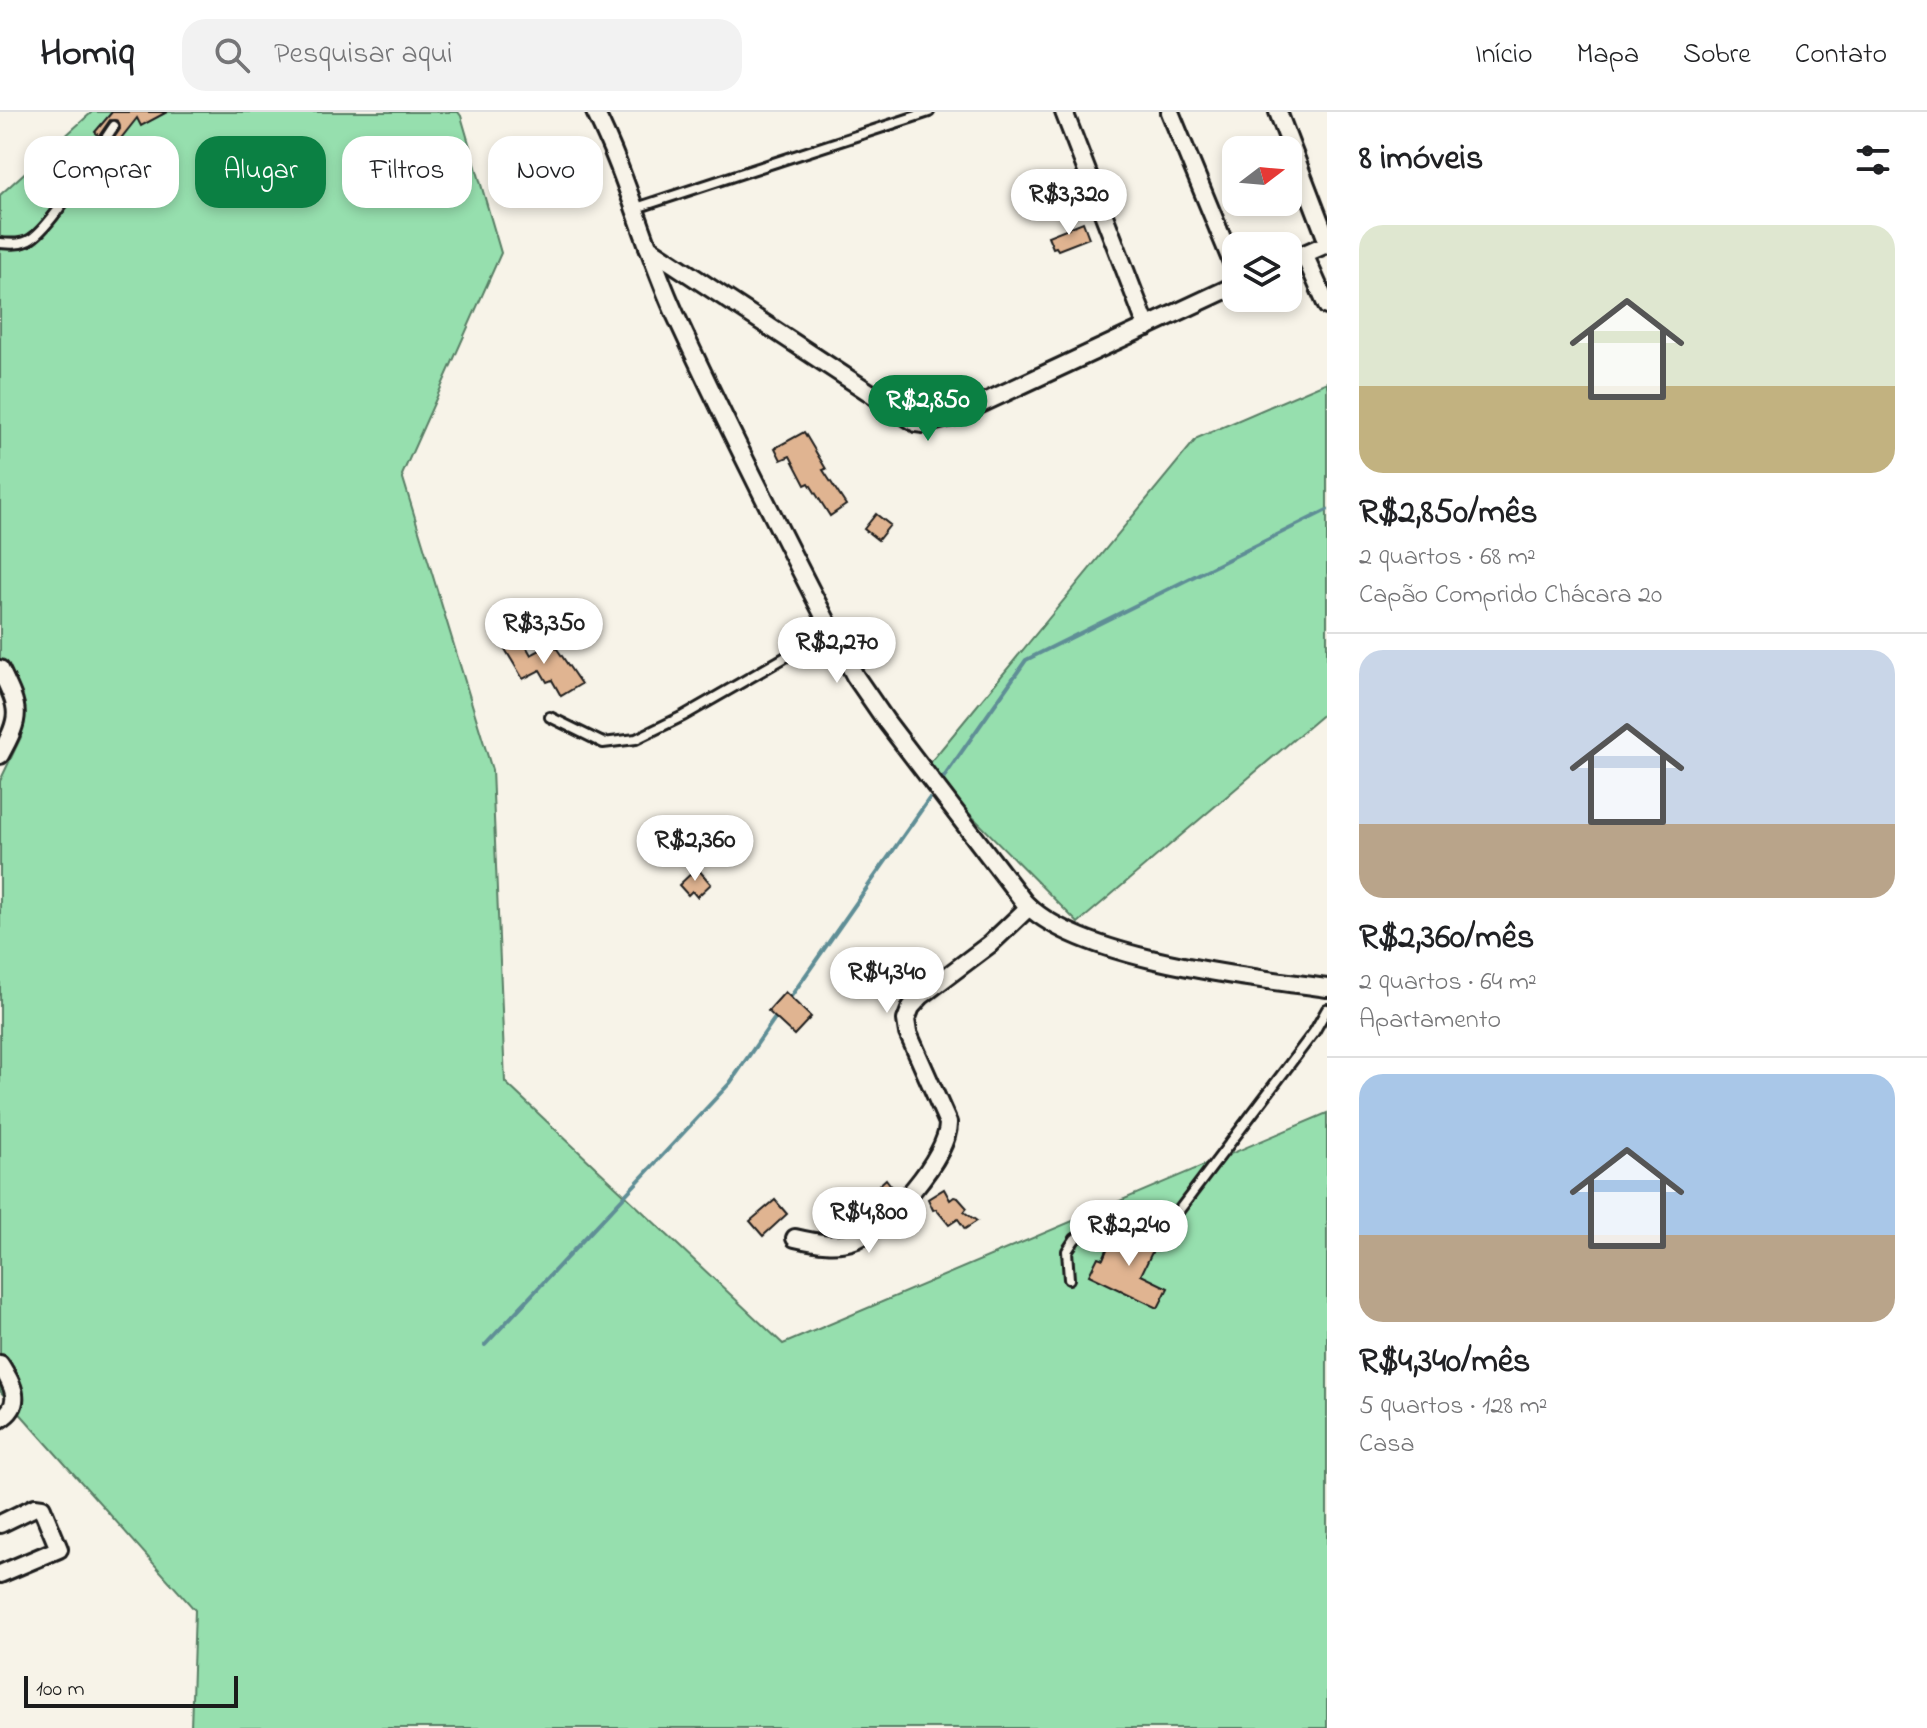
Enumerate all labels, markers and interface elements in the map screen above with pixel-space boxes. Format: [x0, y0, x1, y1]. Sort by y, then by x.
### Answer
search box [182, 19, 742, 91]
text: Homiq [40, 27, 134, 83]
icon: search [210, 33, 254, 77]
text: Pesquisar aqui [274, 33, 453, 77]
text: Início [1475, 35, 1533, 76]
text: Mapa [1577, 35, 1639, 76]
text: Sobre [1683, 35, 1751, 76]
text: Contato [1795, 35, 1887, 76]
text: 8 imóveis [1359, 135, 1483, 185]
chip: Comprar [24, 136, 179, 208]
chip: Alugar [195, 136, 326, 208]
chip: Filtros [342, 136, 472, 208]
chip: Novo [488, 136, 603, 208]
north arrow [1222, 136, 1302, 216]
map controls [1222, 136, 1302, 312]
icon: filters [1851, 138, 1895, 182]
pin: R$3,320 [995, 169, 1143, 237]
text: R$3,320 [1029, 176, 1109, 214]
button: layers [1222, 232, 1302, 312]
icon: home [1555, 277, 1699, 421]
pin: R$2,850 [854, 375, 1002, 443]
text: R$2,850 [886, 382, 970, 420]
text: R$2,850/mês [1359, 489, 1537, 539]
text: 2 quartos · 68 m² [1359, 539, 1536, 577]
text: Capão Comprido Chácara 20 [1359, 577, 1662, 615]
pin: R$3,350 [470, 598, 618, 666]
text: R$3,350 [503, 605, 585, 643]
pin: R$2,270 [763, 617, 911, 685]
text: R$2,270 [796, 624, 878, 662]
icon: home [1555, 702, 1699, 846]
pin: R$2,360 [621, 815, 769, 883]
text: R$2,360 [655, 822, 735, 860]
text: R$2,360/mês [1359, 914, 1534, 964]
pin: R$4,340 [813, 947, 961, 1015]
text: R$4,340 [848, 954, 926, 992]
text: 2 quartos · 64 m² [1359, 964, 1537, 1002]
text: Apartamento [1359, 1002, 1501, 1040]
icon: home [1555, 1126, 1699, 1270]
pin: R$4,800 [795, 1187, 943, 1255]
text: R$4,800 [830, 1194, 908, 1232]
pin: R$2,240 [1055, 1200, 1203, 1268]
text: R$2,240 [1088, 1207, 1170, 1245]
text: R$4,340/mês [1359, 1338, 1530, 1388]
text: 5 quartos · 128 m² [1359, 1388, 1547, 1426]
text: Casa [1359, 1426, 1415, 1464]
scale bar [24, 1672, 238, 1708]
text: 100 m [36, 1674, 85, 1706]

